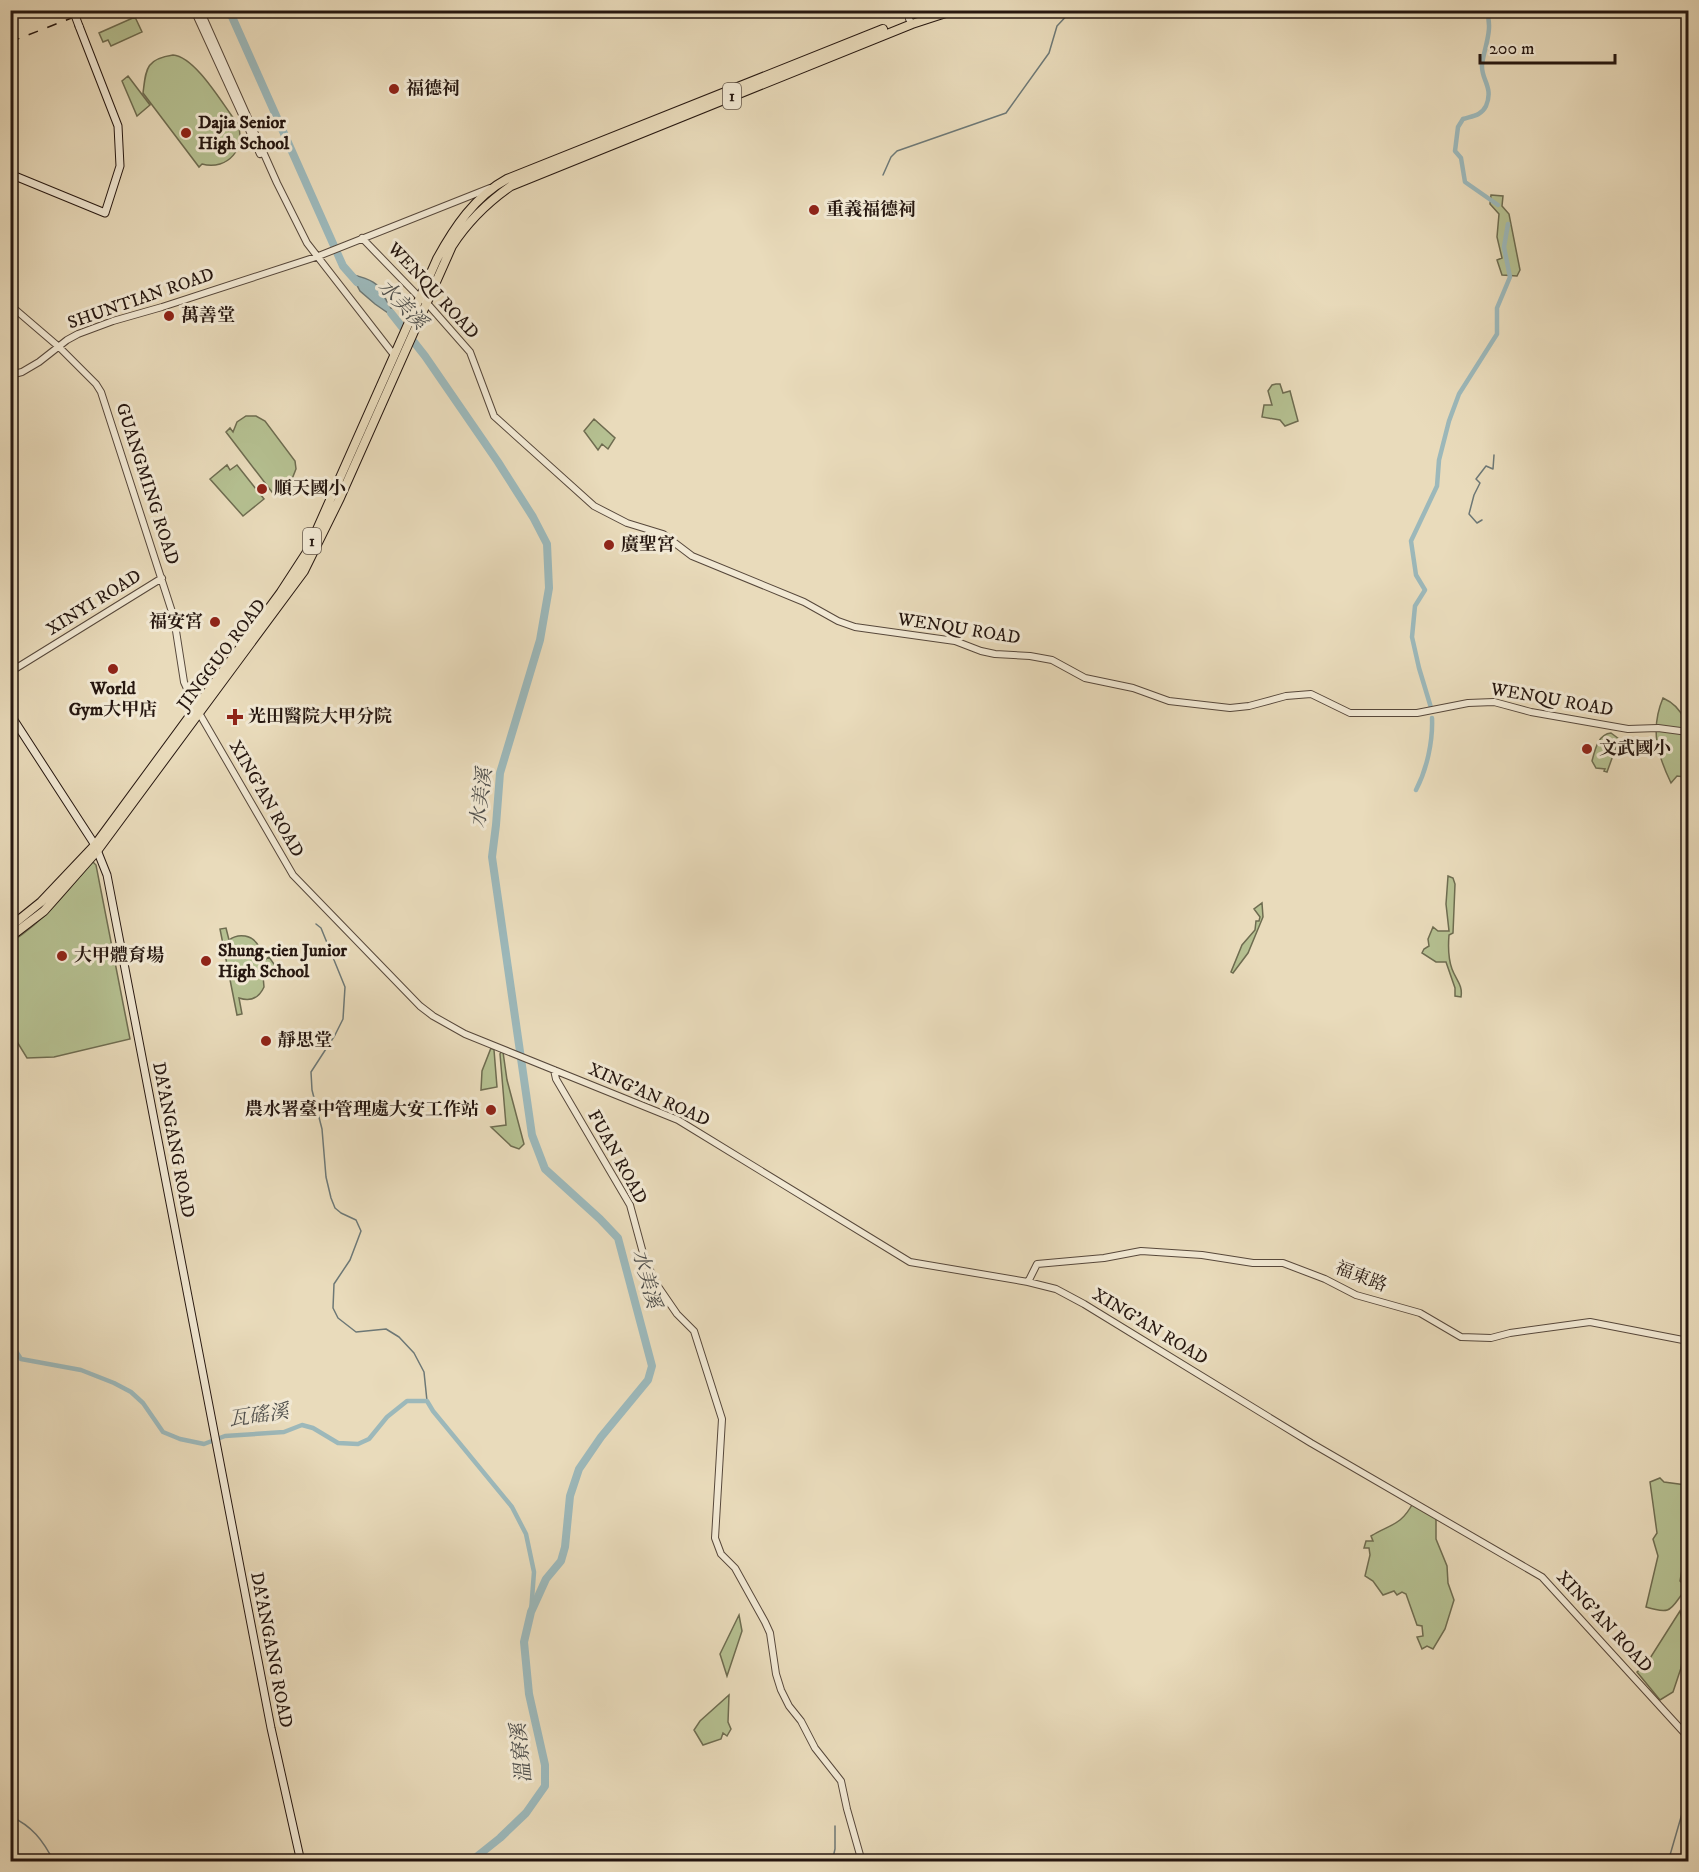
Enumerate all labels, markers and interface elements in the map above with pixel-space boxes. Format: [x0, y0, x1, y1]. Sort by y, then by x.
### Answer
scale bar [1480, 27, 1615, 65]
text: 200 m [1489, 38, 1535, 60]
place label: 福德祠 [406, 78, 460, 100]
marker: 福德祠 [387, 82, 401, 96]
road number: 1 [723, 83, 741, 109]
place label: Dajia Senior High School [198, 112, 290, 155]
marker: Dajia Senior High School [179, 126, 193, 140]
place label: 重義福德祠 [826, 199, 916, 221]
marker: 重義福德祠 [807, 203, 821, 217]
street label: WENQU ROAD [382, 237, 483, 344]
street label: SHUNTIAN ROAD [65, 264, 217, 334]
water label: 水美溪 [372, 275, 433, 337]
place label: 萬善堂 [181, 305, 235, 327]
marker: 萬善堂 [162, 309, 176, 323]
street label: GUANGMING ROAD [110, 400, 184, 568]
place label: 順天國小 [274, 478, 346, 500]
marker: 順天國小 [255, 482, 269, 496]
road number: 1 [303, 528, 321, 554]
place label: 廣聖宮 [621, 534, 675, 556]
marker: 廣聖宮 [602, 538, 616, 552]
street label: XINYI ROAD [43, 565, 145, 641]
street label: JINGGUO ROAD [172, 595, 271, 717]
street label: WENQU ROAD [895, 608, 1022, 650]
place label: 福安宮 [149, 611, 203, 633]
marker: 福安宮 [208, 615, 222, 629]
marker: World Gym大甲店 [106, 662, 120, 676]
place label: World Gym大甲店 [69, 678, 157, 721]
street label: WENQU ROAD [1488, 678, 1615, 722]
place label: 光田醫院大甲分院 [248, 706, 392, 728]
marker: 光田醫院大甲分院 [226, 708, 244, 726]
street label: XING’AN ROAD [224, 737, 308, 861]
place label: 文武國小 [1599, 738, 1671, 760]
marker: 文武國小 [1580, 742, 1594, 756]
water label: 水美溪 [466, 765, 498, 829]
place label: Shung-tien Junior High School [218, 940, 347, 983]
place label: 大甲體育場 [74, 945, 164, 967]
marker: 大甲體育場 [55, 949, 69, 963]
marker: Shung-tien Junior High School [199, 954, 213, 968]
place label: 靜思堂 [278, 1030, 332, 1052]
marker: 靜思堂 [259, 1034, 273, 1048]
street label: XING’AN ROAD [585, 1058, 713, 1132]
street label: DA’ANGANG ROAD [147, 1060, 199, 1220]
place label: 農水署臺中管理處大安工作站 [245, 1099, 479, 1121]
marker: 農水署臺中管理處大安工作站 [484, 1103, 498, 1117]
street label: FUAN ROAD [582, 1106, 652, 1208]
water label: 水美溪 [626, 1247, 666, 1313]
street label: 福東路 [1332, 1257, 1390, 1297]
street label: XING’AN ROAD [1088, 1284, 1212, 1370]
water label: 瓦磘溪 [228, 1399, 292, 1433]
street label: XING’AN ROAD [1551, 1567, 1657, 1677]
street label: DA’ANGANG ROAD [245, 1570, 297, 1730]
water label: 溫寮溪 [506, 1720, 538, 1784]

